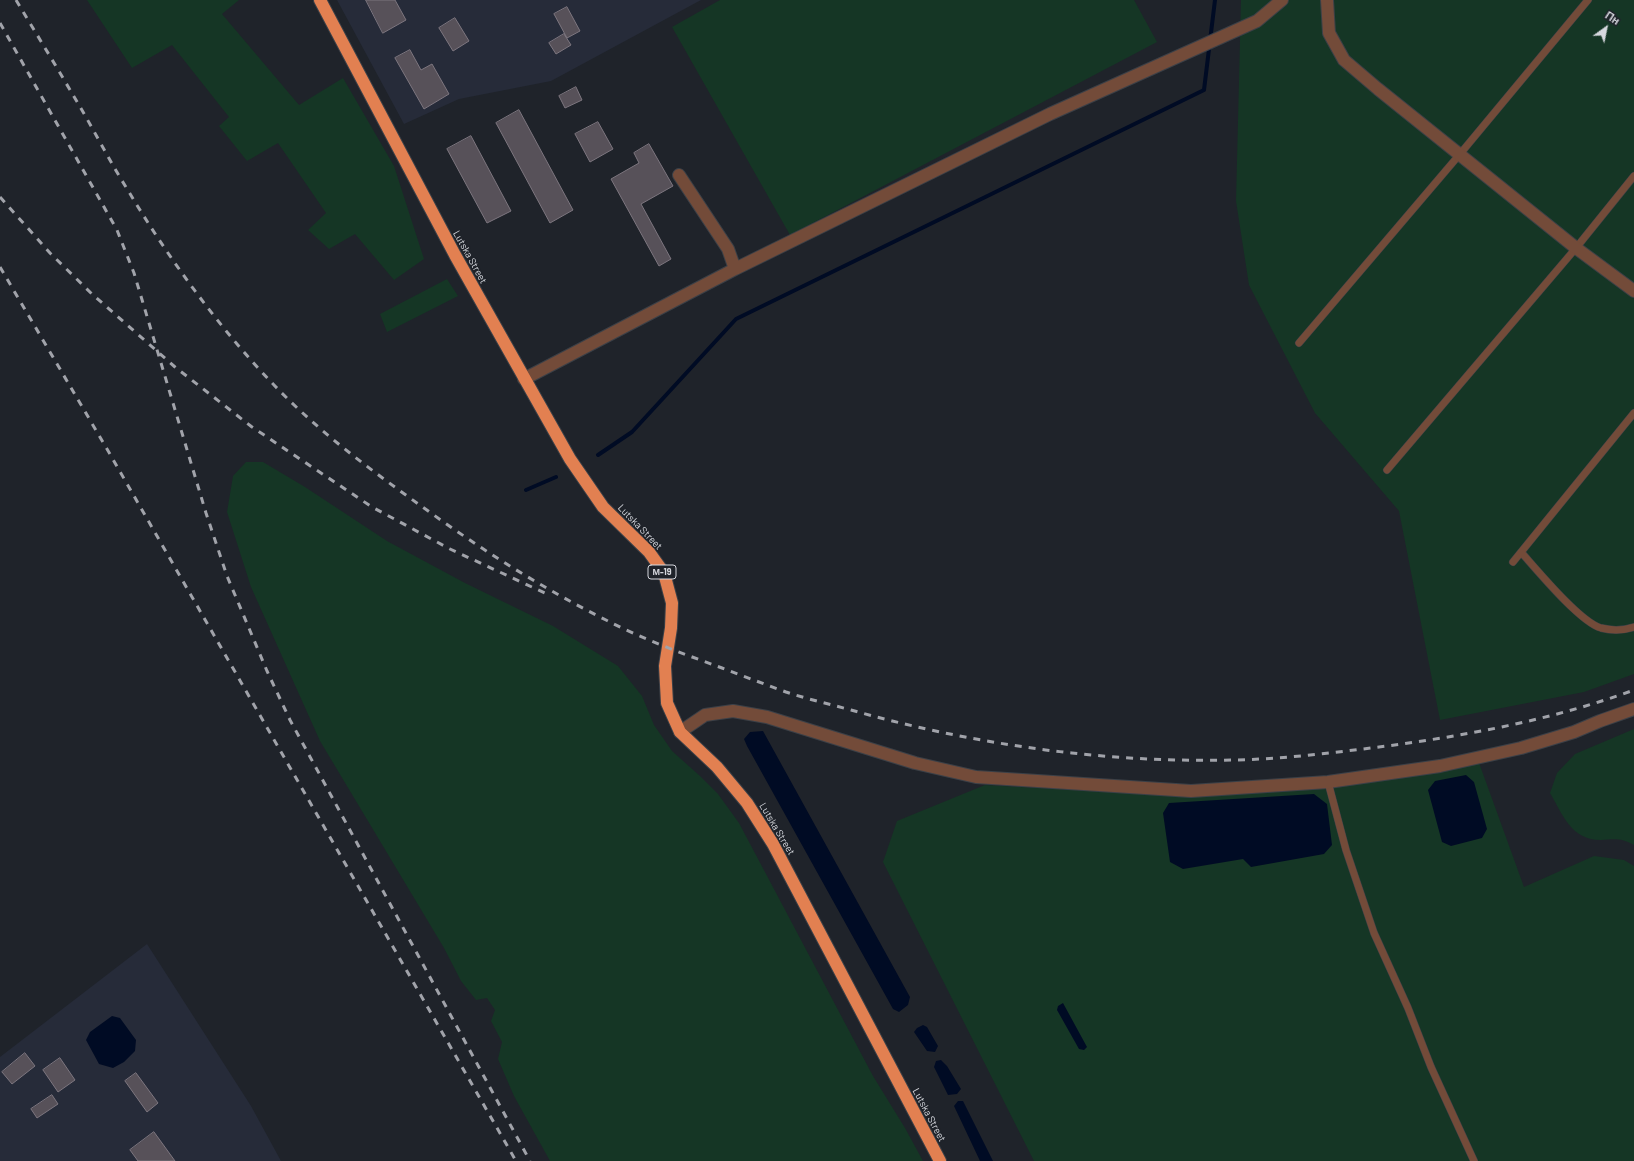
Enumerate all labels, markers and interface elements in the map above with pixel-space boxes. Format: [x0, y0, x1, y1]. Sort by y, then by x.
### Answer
north arrow [1586, 8, 1626, 48]
text: Пн [1603, 8, 1622, 27]
street label: Lutska Street [450, 228, 490, 286]
street label: Lutska Street [615, 502, 665, 552]
road number: М-19 [648, 565, 676, 579]
street label: Lutska Street [757, 801, 797, 857]
street label: Lutska Street [910, 1086, 948, 1144]

